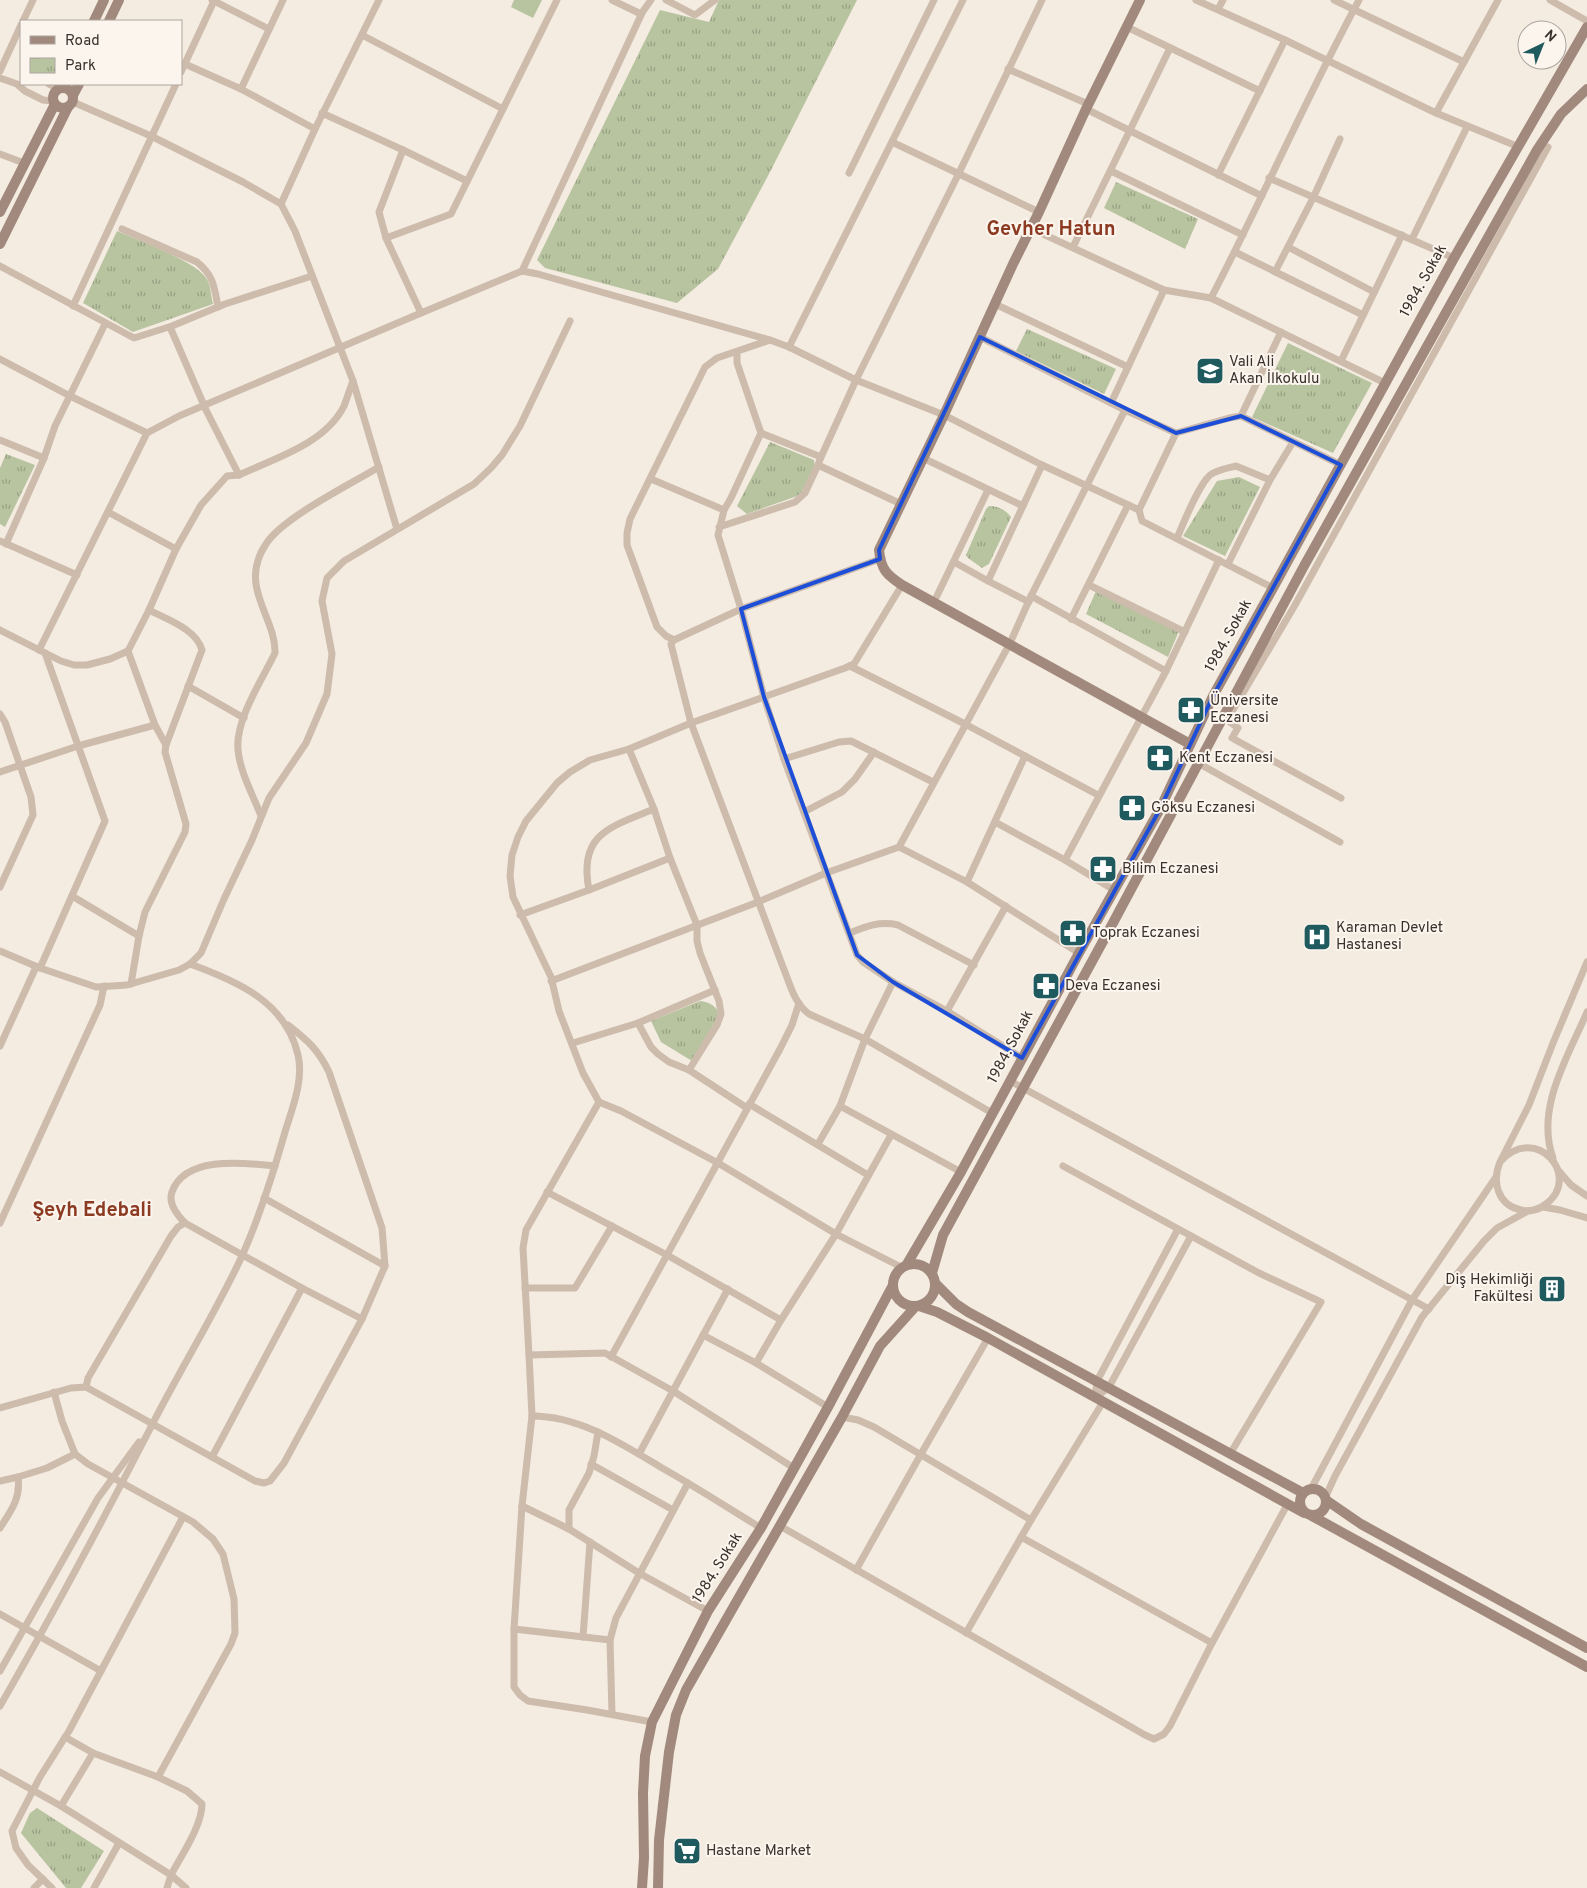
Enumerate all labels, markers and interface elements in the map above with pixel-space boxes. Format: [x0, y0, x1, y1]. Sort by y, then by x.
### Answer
legend [20, 20, 182, 85]
north arrow [1517, 20, 1567, 70]
text: N [1540, 27, 1559, 46]
text: Road [65, 32, 100, 51]
text: Park [65, 57, 96, 76]
district label: Gevher Hatun [986, 217, 1116, 243]
street label: 1984. Sokak [1396, 241, 1452, 321]
place label: Vali Ali Akan İlkokulu [1229, 353, 1319, 389]
school or university icon: Vali Ali Akan İlkokulu [1195, 356, 1225, 386]
street label: 1984. Sokak [1201, 596, 1257, 676]
place label: Üniversite Eczanesi [1210, 691, 1279, 728]
pharmacy icon: Üniversite Eczanesi [1176, 695, 1206, 725]
pharmacy icon: Kent Eczanesi [1145, 743, 1175, 773]
place label: Kent Eczanesi [1179, 749, 1273, 768]
pharmacy icon: Göksu Eczanesi [1117, 793, 1147, 823]
place label: Göksu Eczanesi [1151, 799, 1255, 818]
pharmacy icon: Bilim Eczanesi [1088, 854, 1118, 884]
place label: Bilim Eczanesi [1122, 860, 1219, 879]
pharmacy icon: Toprak Eczanesi [1058, 918, 1088, 948]
place label: Karaman Devlet Hastanesi [1336, 919, 1443, 955]
hospital icon: Karaman Devlet Hastanesi [1302, 922, 1332, 952]
place label: Toprak Eczanesi [1092, 924, 1200, 943]
pharmacy icon: Deva Eczanesi [1031, 971, 1061, 1001]
place label: Deva Eczanesi [1065, 977, 1161, 996]
street label: 1984. Sokak [984, 1007, 1038, 1087]
district label: Şeyh Edebali [32, 1198, 152, 1224]
place label: Diş Hekimliği Fakültesi [1445, 1271, 1533, 1307]
building icon: Diş Hekimliği Fakültesi [1537, 1274, 1567, 1304]
street label: 1984. Sokak [689, 1529, 747, 1607]
supermarket icon: Hastane Market [672, 1836, 702, 1866]
place label: Hastane Market [706, 1842, 811, 1861]

